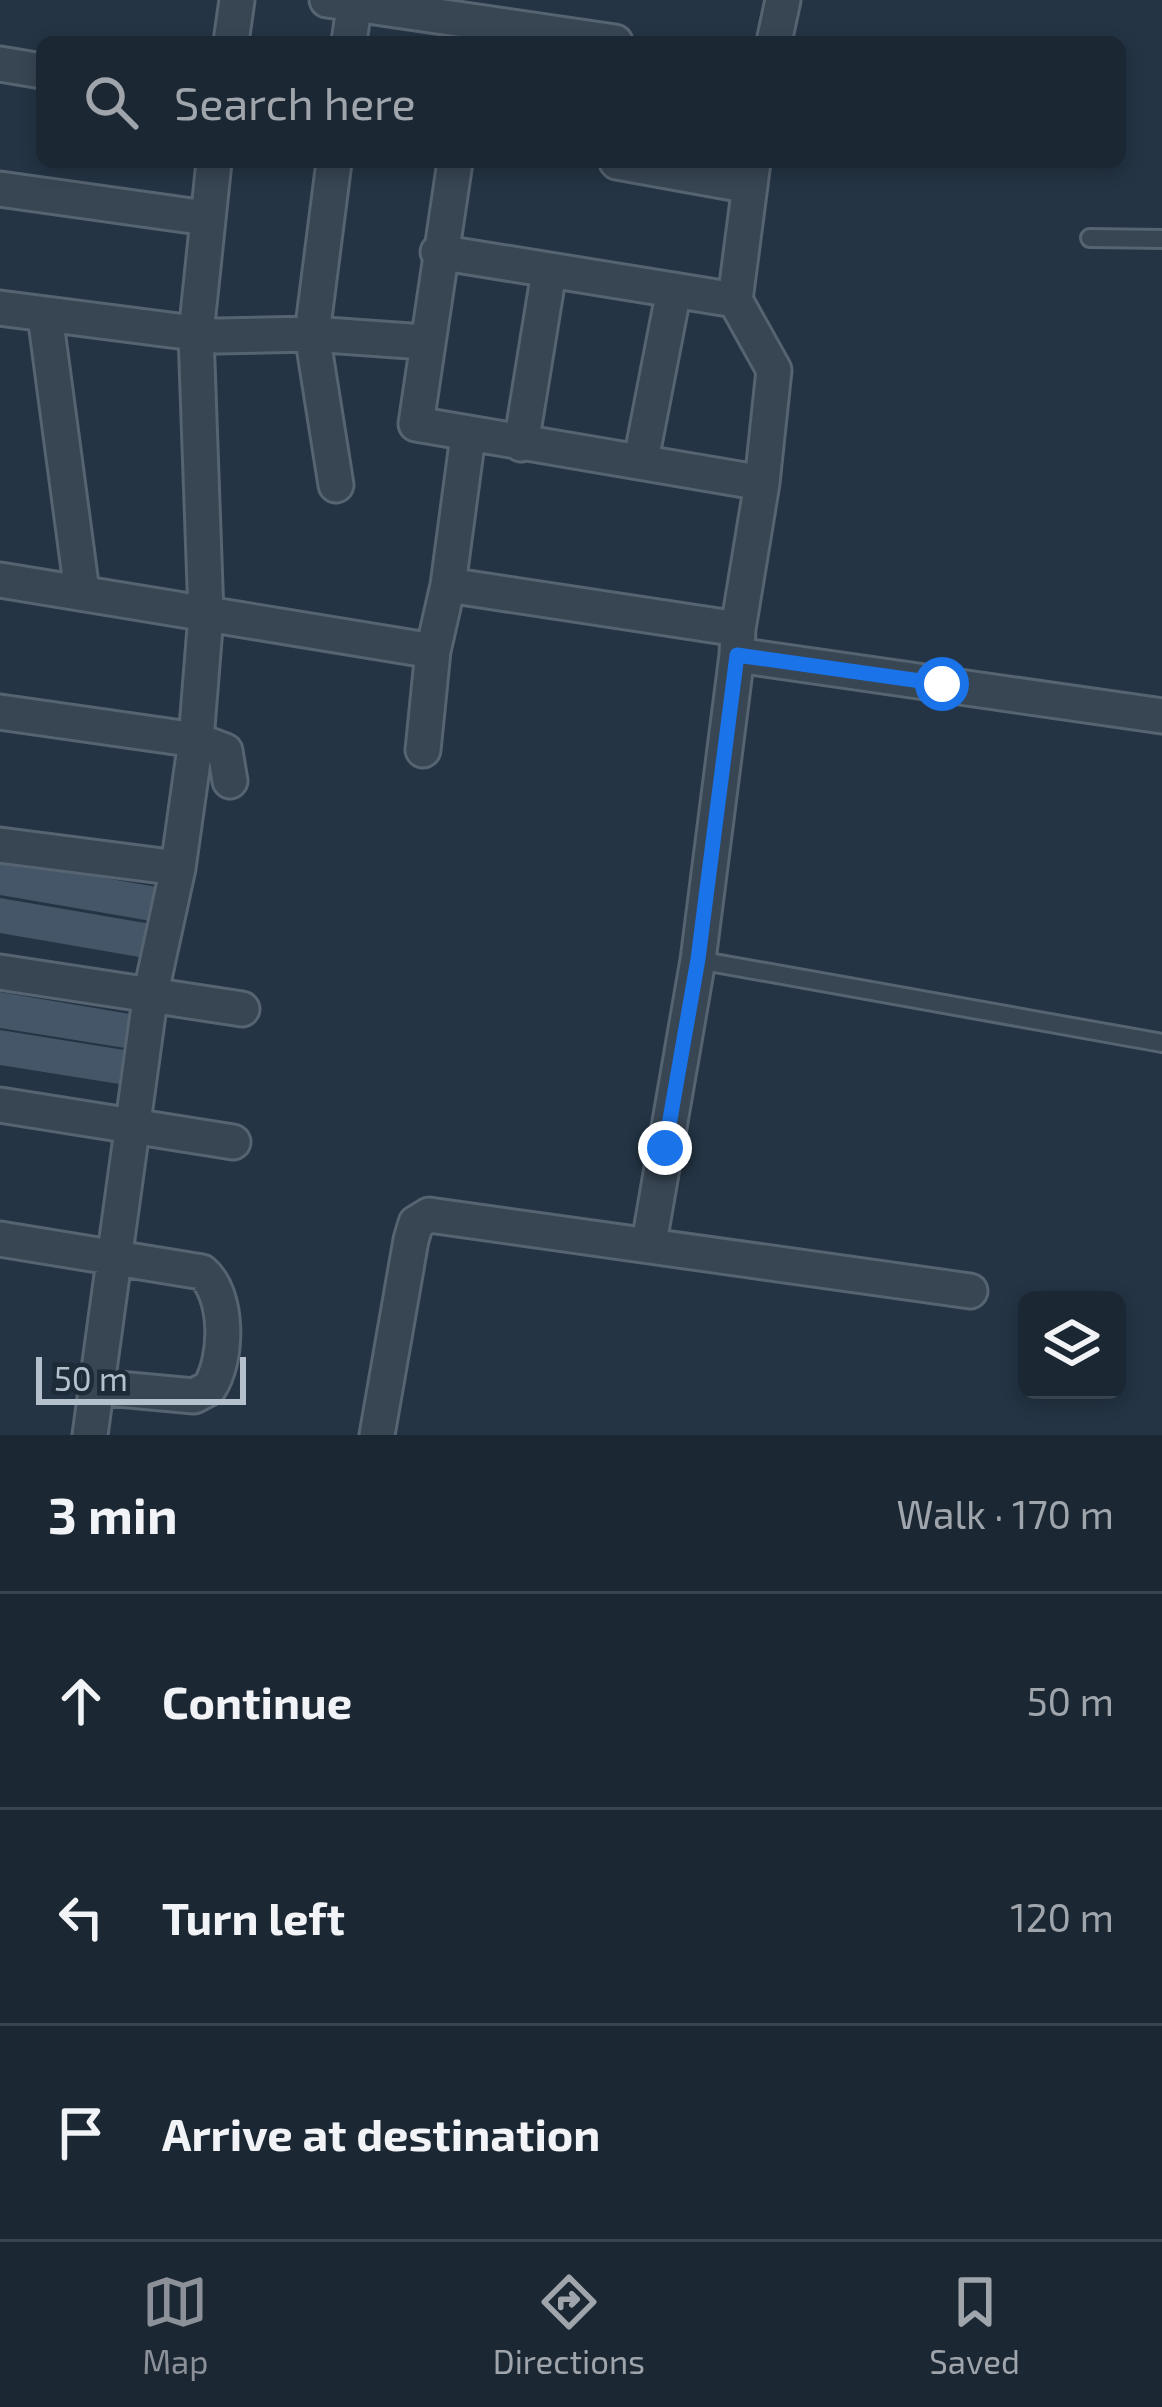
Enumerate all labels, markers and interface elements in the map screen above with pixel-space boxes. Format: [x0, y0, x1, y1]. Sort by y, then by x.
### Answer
search box [36, 36, 1126, 168]
icon: search [78, 69, 144, 135]
text: Search here [174, 75, 416, 129]
route start [915, 657, 969, 711]
route end [638, 1121, 692, 1175]
map controls [1018, 1291, 1126, 1399]
button: layers [1018, 1291, 1126, 1399]
scale bar [36, 1351, 246, 1404]
text: 50 m [54, 1358, 128, 1398]
text: 3 min [48, 1483, 178, 1544]
text: Walk · 170 m [897, 1490, 1114, 1537]
icon: ahead [48, 1668, 114, 1734]
text: Continue [162, 1674, 352, 1728]
text: 50 m [1027, 1677, 1114, 1724]
icon: left [48, 1884, 114, 1950]
text: Turn left [162, 1890, 345, 1944]
text: 120 m [1010, 1893, 1114, 1940]
icon: arrive [48, 2100, 114, 2166]
text: Arrive at destination [162, 2106, 600, 2160]
tab: Map [142, 2269, 208, 2381]
tab: Directions [493, 2269, 645, 2381]
tab: Saved [929, 2269, 1020, 2381]

